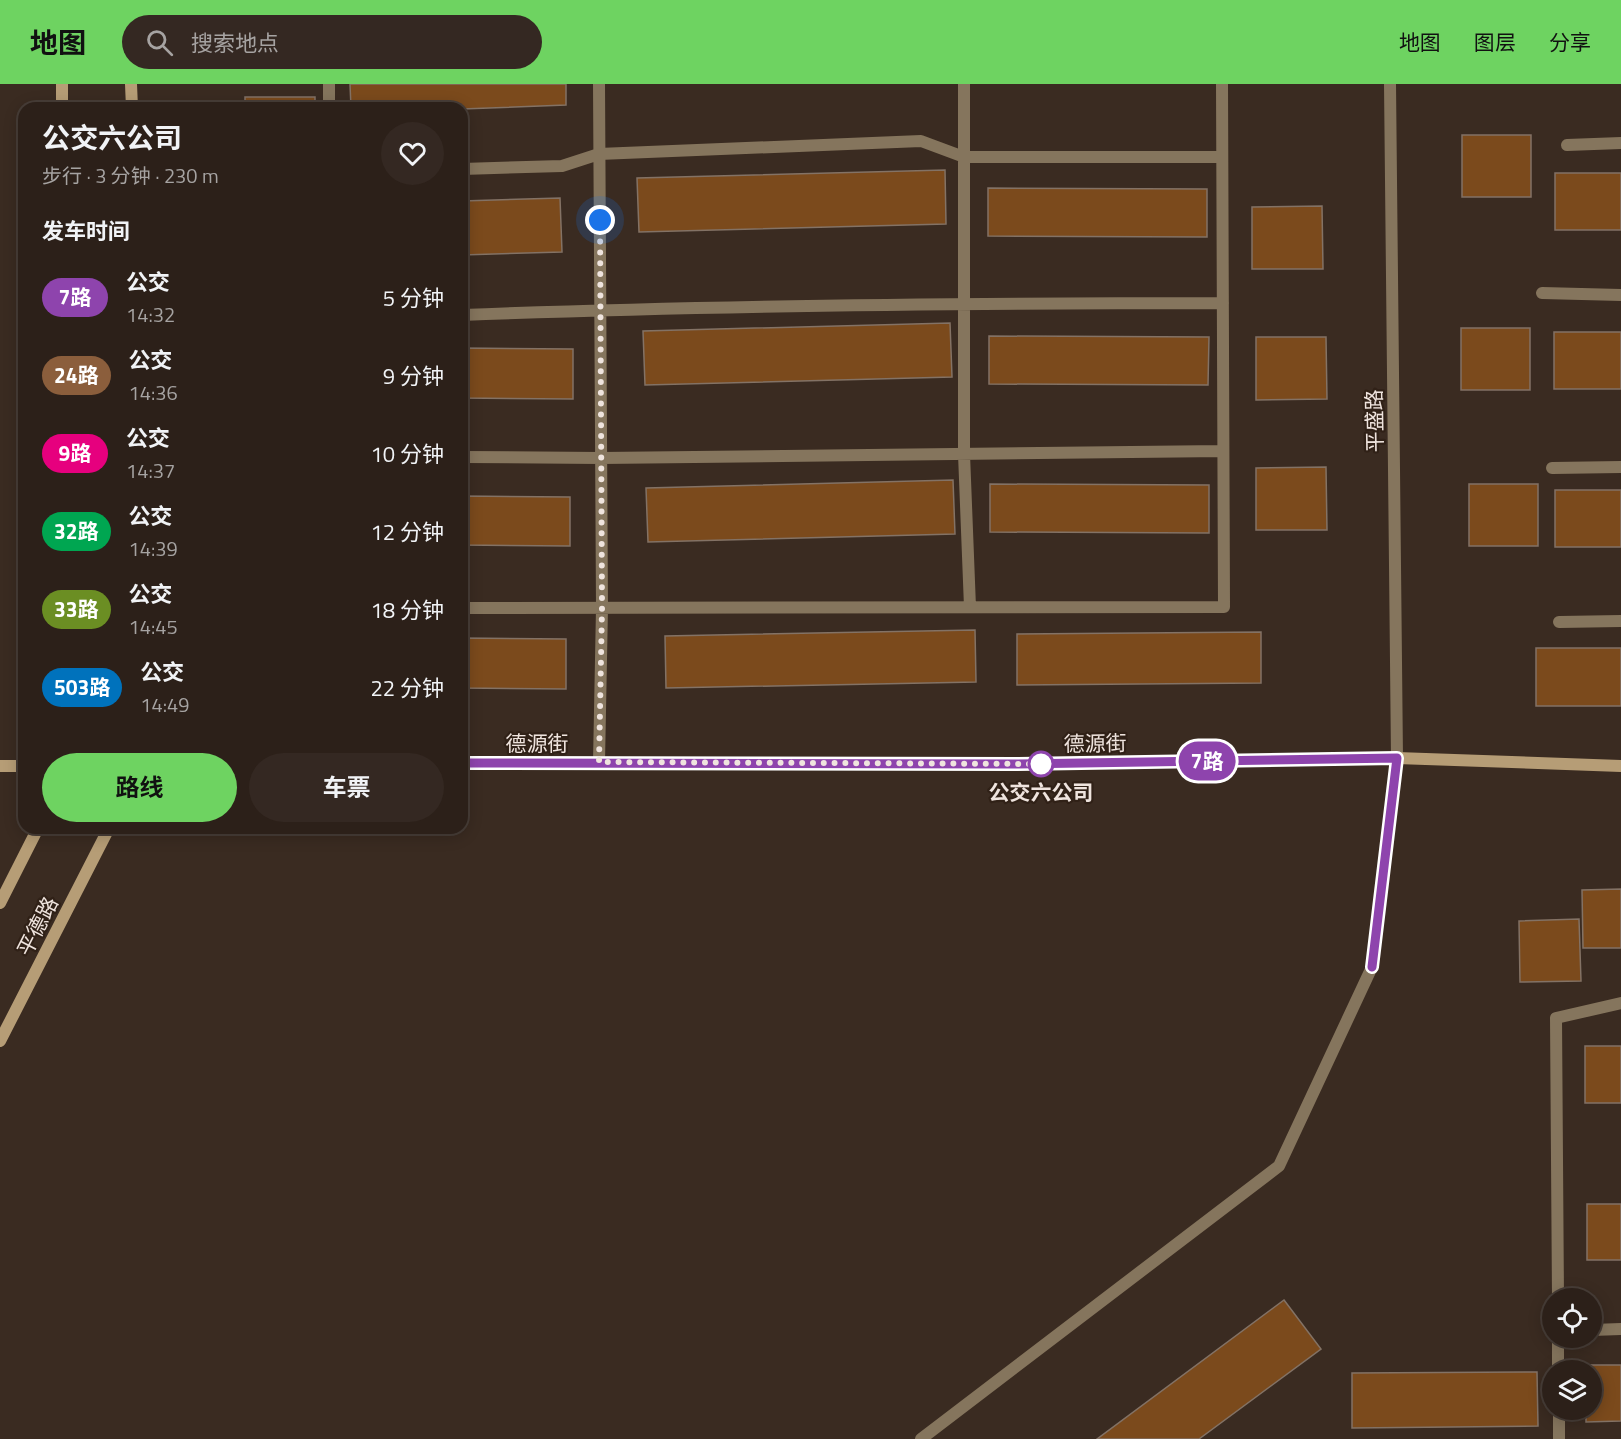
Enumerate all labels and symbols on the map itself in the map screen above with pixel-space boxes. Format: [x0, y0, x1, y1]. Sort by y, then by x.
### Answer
your location [585, 205, 615, 235]
street label: 平盛路 [1357, 389, 1391, 453]
street label: 德源街 [1063, 726, 1127, 760]
street label: 德源街 [506, 727, 569, 759]
line badge: 7路 [1180, 742, 1234, 780]
marker: 公交六公司 [1028, 751, 1054, 777]
place label: 公交六公司 [989, 776, 1094, 808]
street label: 平德路 [8, 891, 66, 961]

